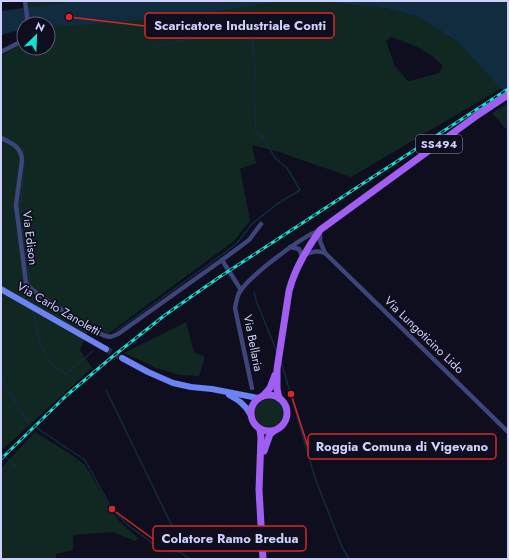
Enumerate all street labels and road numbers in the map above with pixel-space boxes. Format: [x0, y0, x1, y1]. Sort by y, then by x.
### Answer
road number: SS494 [416, 135, 462, 153]
street label: Via Edison [18, 210, 42, 266]
street label: Via Carlo Zanoletti [14, 278, 104, 340]
street label: Via Lungoticino Lido [380, 292, 468, 378]
street label: Via Bellaria [239, 313, 267, 373]

